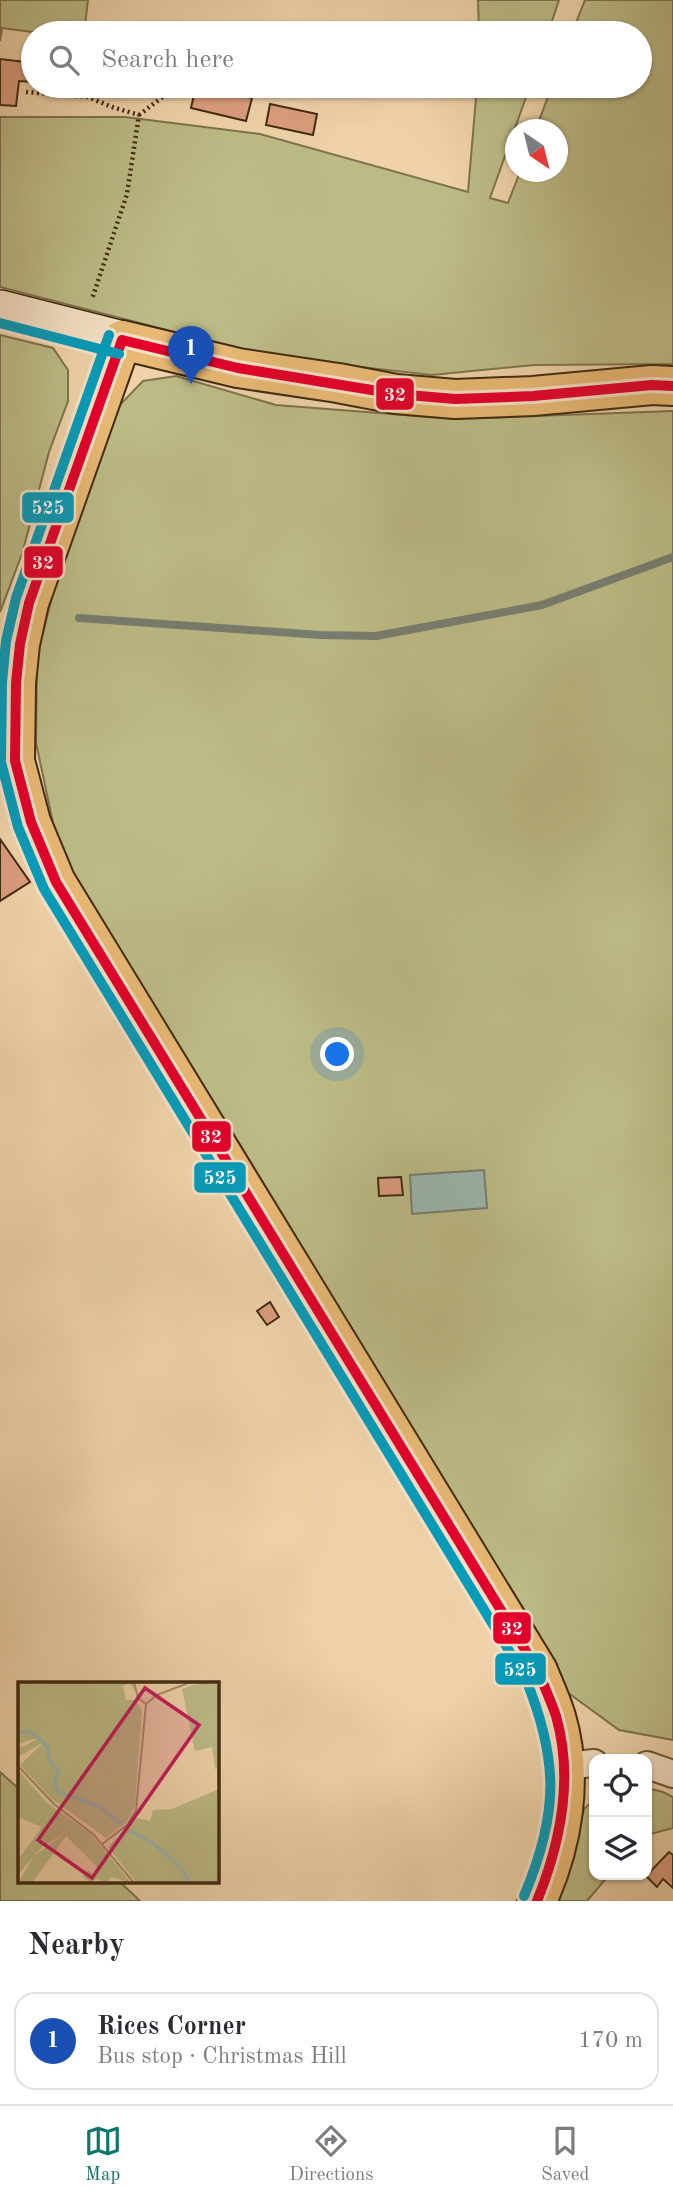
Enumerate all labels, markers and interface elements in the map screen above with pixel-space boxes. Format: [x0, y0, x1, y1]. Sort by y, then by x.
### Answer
search box [21, 21, 652, 98]
icon: search [45, 41, 83, 79]
text: Search here [101, 47, 234, 73]
north arrow [505, 119, 568, 182]
pin: 1 [168, 326, 214, 384]
line badge: 32 [375, 377, 415, 411]
text: 32 [384, 387, 406, 406]
line badge: 525 [21, 491, 75, 524]
text: 525 [31, 500, 65, 519]
line badge: 32 [23, 545, 64, 579]
text: 32 [32, 555, 54, 574]
your location [320, 1037, 354, 1071]
line badge: 32 [191, 1120, 232, 1153]
text: 32 [200, 1129, 222, 1148]
line badge: 525 [193, 1161, 247, 1194]
text: 525 [203, 1170, 237, 1189]
line badge: 32 [492, 1611, 532, 1645]
text: 32 [501, 1621, 523, 1640]
line badge: 525 [494, 1652, 547, 1686]
text: 525 [503, 1662, 537, 1681]
inset map [18, 1682, 219, 1884]
map controls [589, 1754, 652, 1880]
button: locate [589, 1754, 652, 1817]
button: layers [589, 1817, 652, 1880]
text: Nearby [28, 1931, 125, 1961]
text: Rices Corner [97, 2014, 246, 2040]
text: 1 [46, 2029, 60, 2052]
text: 170 m [578, 2029, 643, 2052]
text: Bus stop · Christmas Hill [97, 2045, 347, 2068]
tab: Map [84, 2122, 122, 2187]
tab: Directions [289, 2122, 374, 2187]
tab: Saved [541, 2122, 589, 2187]

